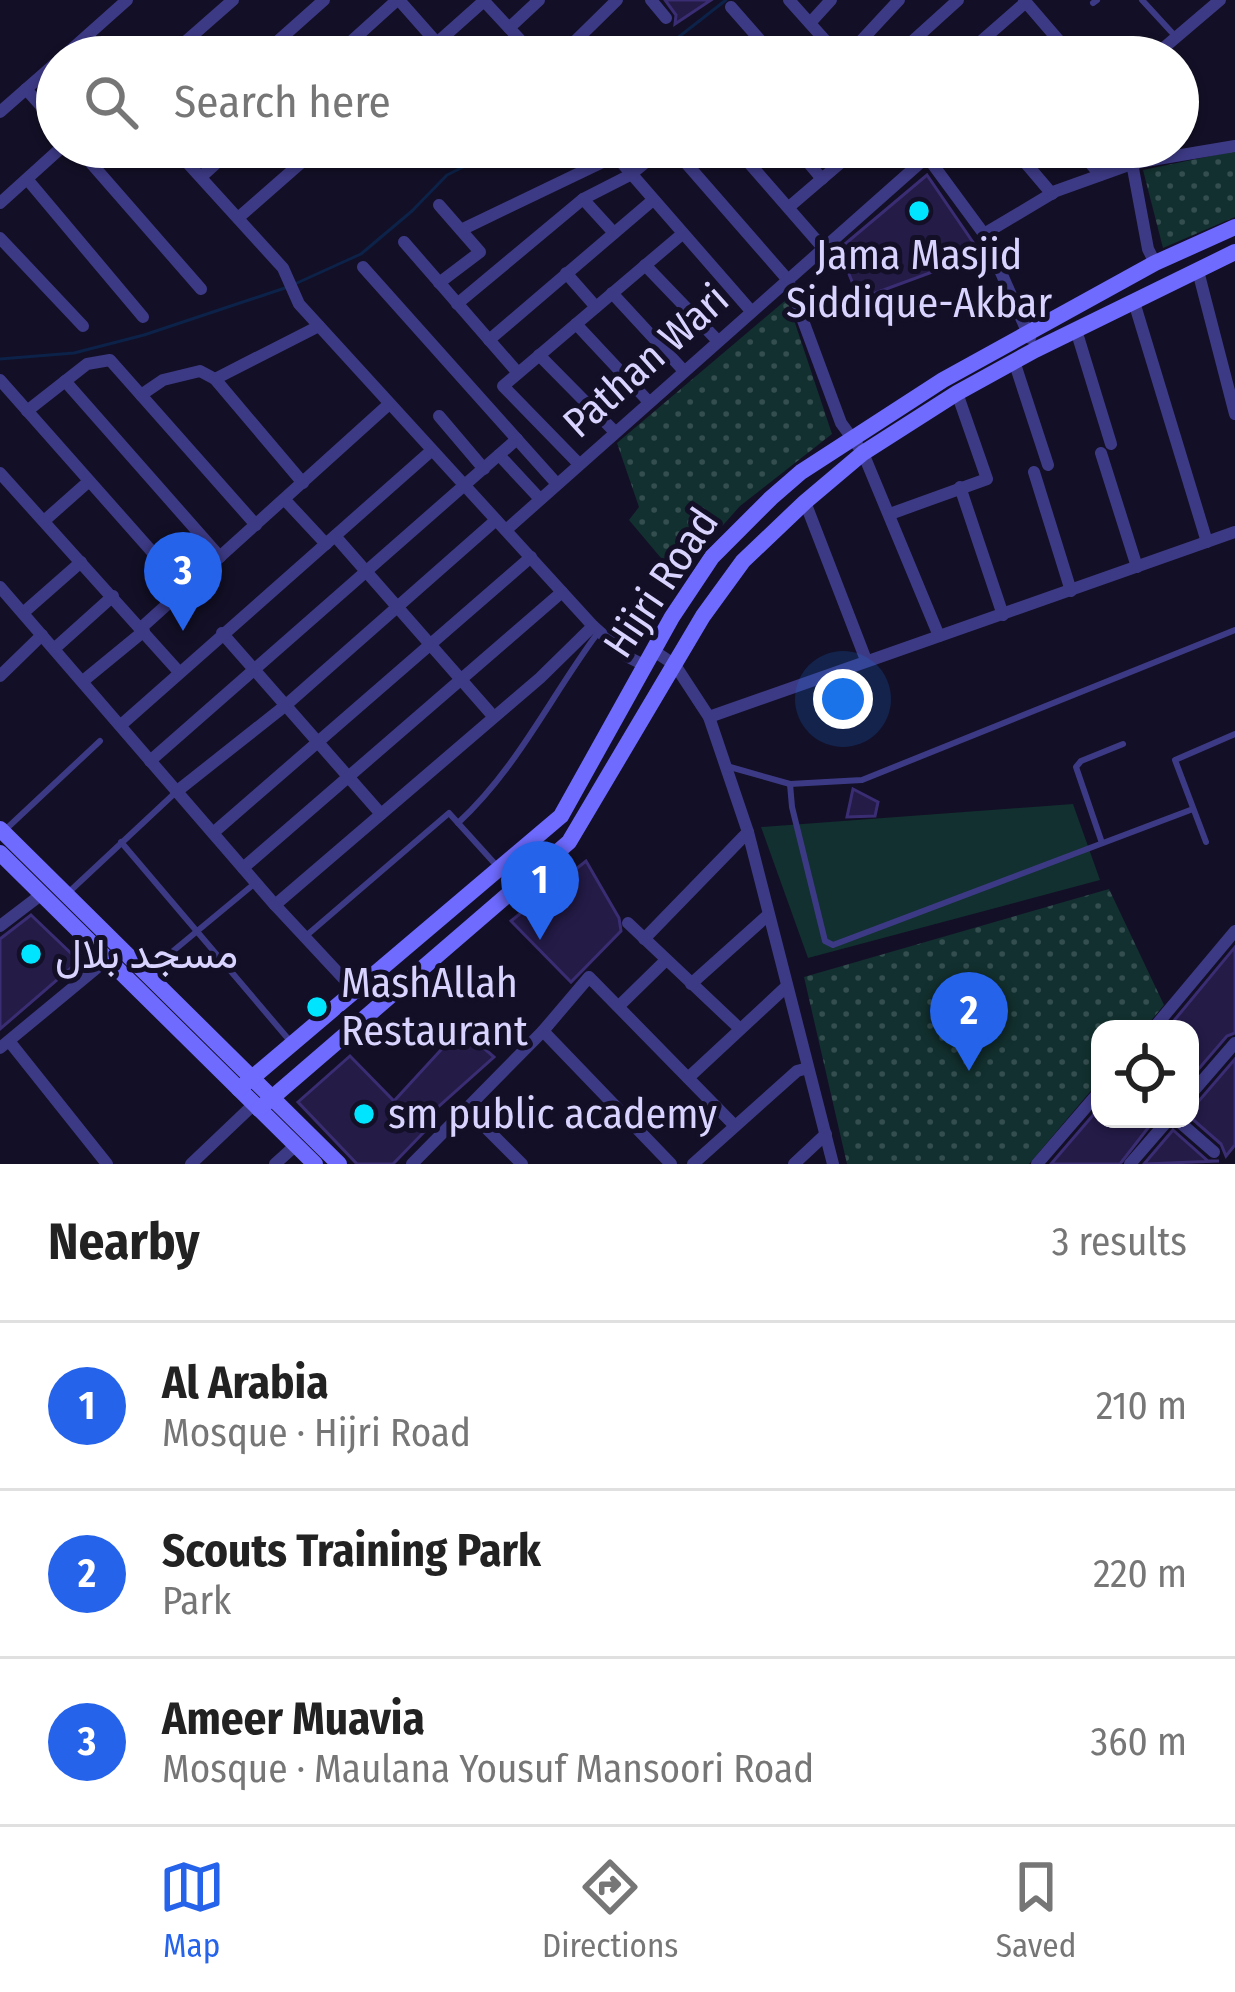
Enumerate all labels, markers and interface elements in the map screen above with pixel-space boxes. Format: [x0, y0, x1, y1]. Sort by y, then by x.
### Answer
search box [36, 36, 1199, 168]
icon: search [78, 69, 144, 135]
text: Search here [174, 75, 391, 129]
marker: Jama Masjid Siddique-Akbar [906, 198, 932, 224]
place label: Jama Masjid Siddique-Akbar [786, 230, 1052, 328]
street label: Pathan Wari [553, 274, 739, 448]
street label: Hijri Road [593, 499, 729, 667]
pin: 3 [144, 532, 222, 631]
your location [813, 669, 873, 729]
pin: 1 [501, 841, 579, 940]
place label: مسجد بلال [55, 929, 238, 979]
marker: مسجد بلال [18, 941, 44, 967]
place label: MashAllah Restaurant [341, 958, 528, 1056]
pin: 2 [930, 972, 1008, 1071]
marker: MashAllah Restaurant [304, 994, 330, 1020]
map controls [1091, 1020, 1199, 1128]
button: locate [1091, 1020, 1199, 1128]
place label: sm public academy [388, 1089, 717, 1139]
marker: sm public academy [351, 1101, 377, 1127]
text: Nearby [48, 1211, 200, 1273]
text: 3 results [1052, 1219, 1187, 1265]
text: Al Arabia [162, 1356, 329, 1410]
text: 1 [79, 1383, 95, 1429]
text: 210 m [1096, 1383, 1187, 1429]
text: Mosque · Hijri Road [162, 1410, 471, 1456]
text: Scouts Training Park [162, 1524, 541, 1578]
text: 2 [78, 1551, 96, 1597]
text: 220 m [1093, 1551, 1187, 1597]
text: Park [162, 1578, 231, 1624]
text: Ameer Muavia [162, 1692, 425, 1746]
text: 3 [78, 1719, 96, 1765]
text: 360 m [1091, 1719, 1187, 1765]
text: Mosque · Maulana Yousuf Mansoori Road [162, 1746, 814, 1792]
tab: Map [159, 1854, 225, 1966]
tab: Directions [542, 1854, 678, 1966]
tab: Saved [996, 1854, 1076, 1966]

